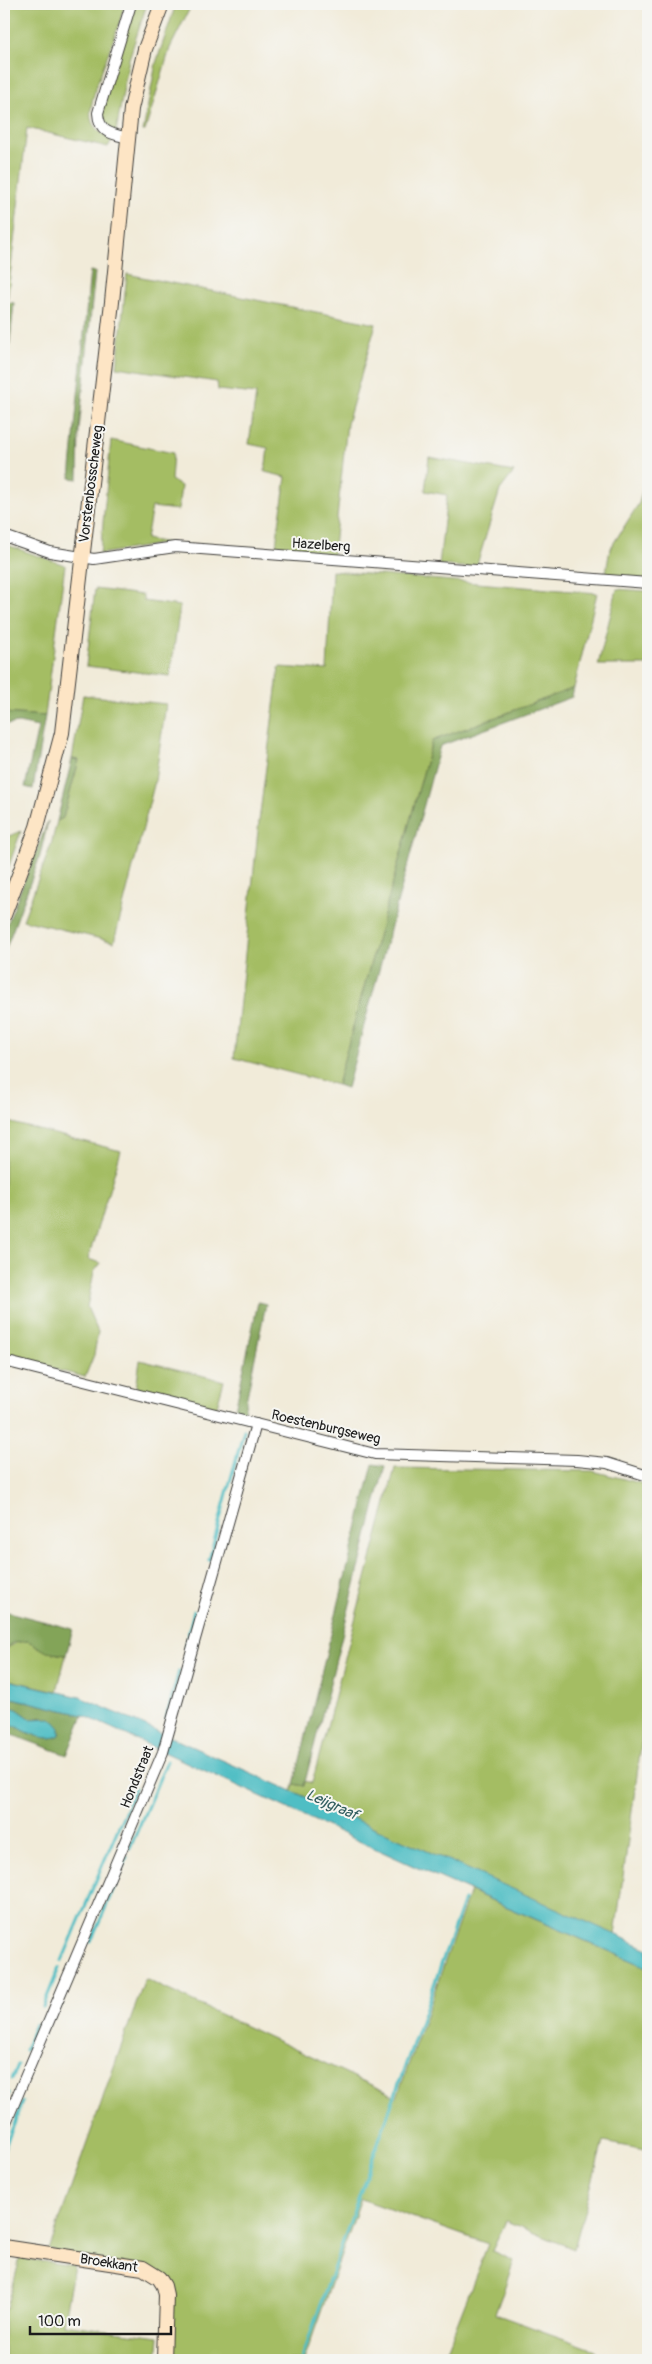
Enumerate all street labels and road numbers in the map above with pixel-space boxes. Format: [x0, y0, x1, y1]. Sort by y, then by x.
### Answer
street label: Vorstenbosscheweg [75, 424, 107, 544]
street label: Hazelberg [291, 534, 351, 556]
street label: Roestenburgseweg [270, 1406, 382, 1448]
street label: Hondstraat [117, 1743, 157, 1811]
street label: Broekkant [79, 2250, 139, 2276]

